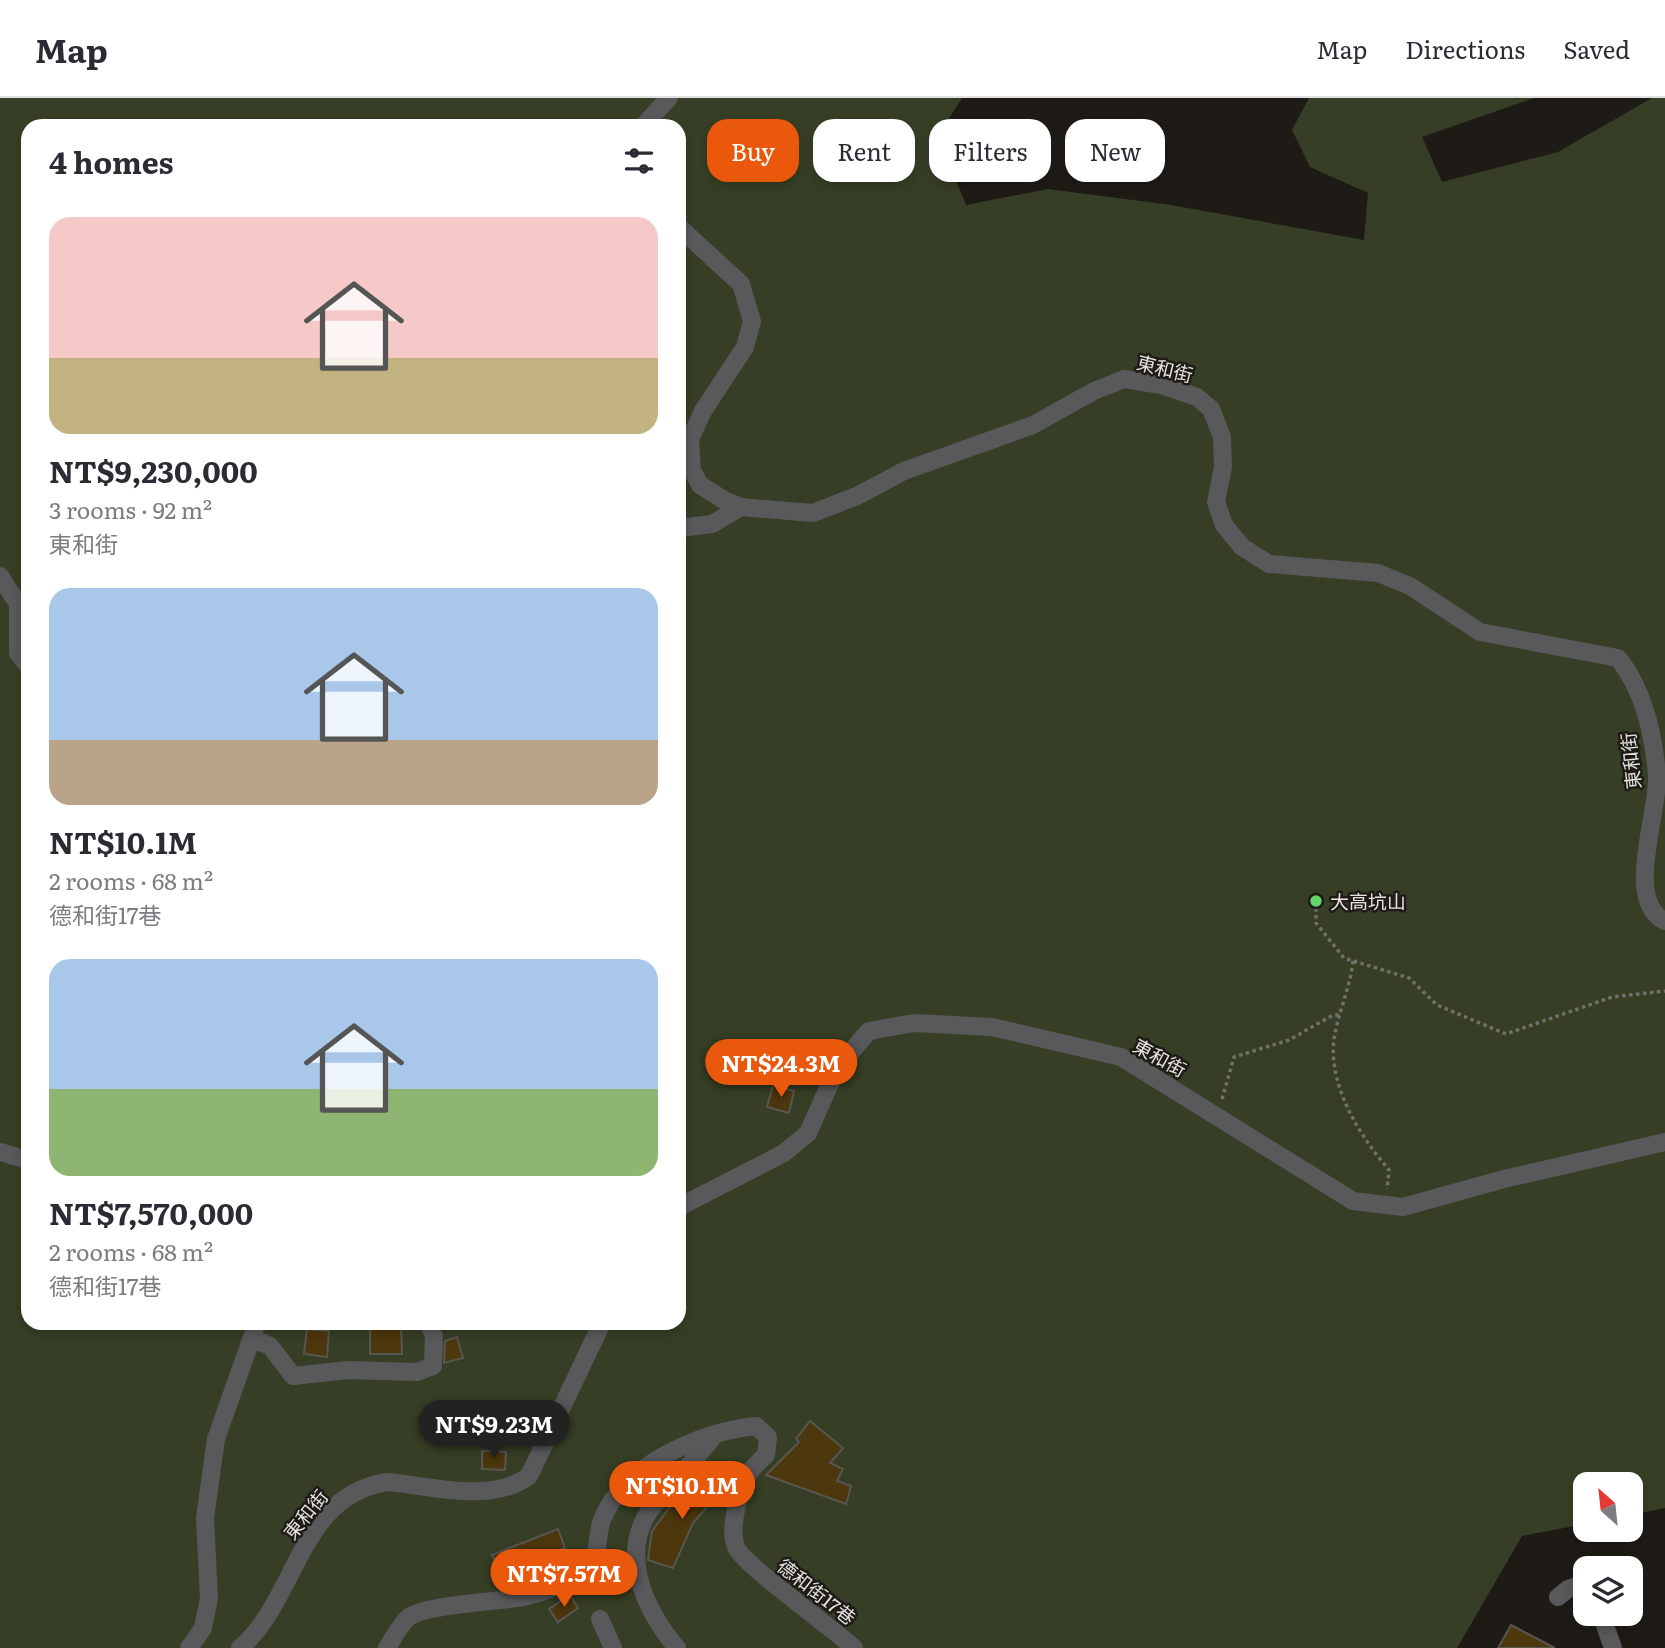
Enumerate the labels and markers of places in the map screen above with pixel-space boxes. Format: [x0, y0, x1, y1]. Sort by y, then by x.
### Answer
place label: 大高坑山 [1330, 887, 1406, 915]
marker: 大高坑山 [1308, 893, 1324, 909]
pin: NT$24.3M [709, 1040, 853, 1099]
pin: NT$9.23M [422, 1400, 566, 1460]
pin: NT$10.1M [610, 1462, 754, 1521]
pin: NT$7.57M [492, 1550, 636, 1609]

